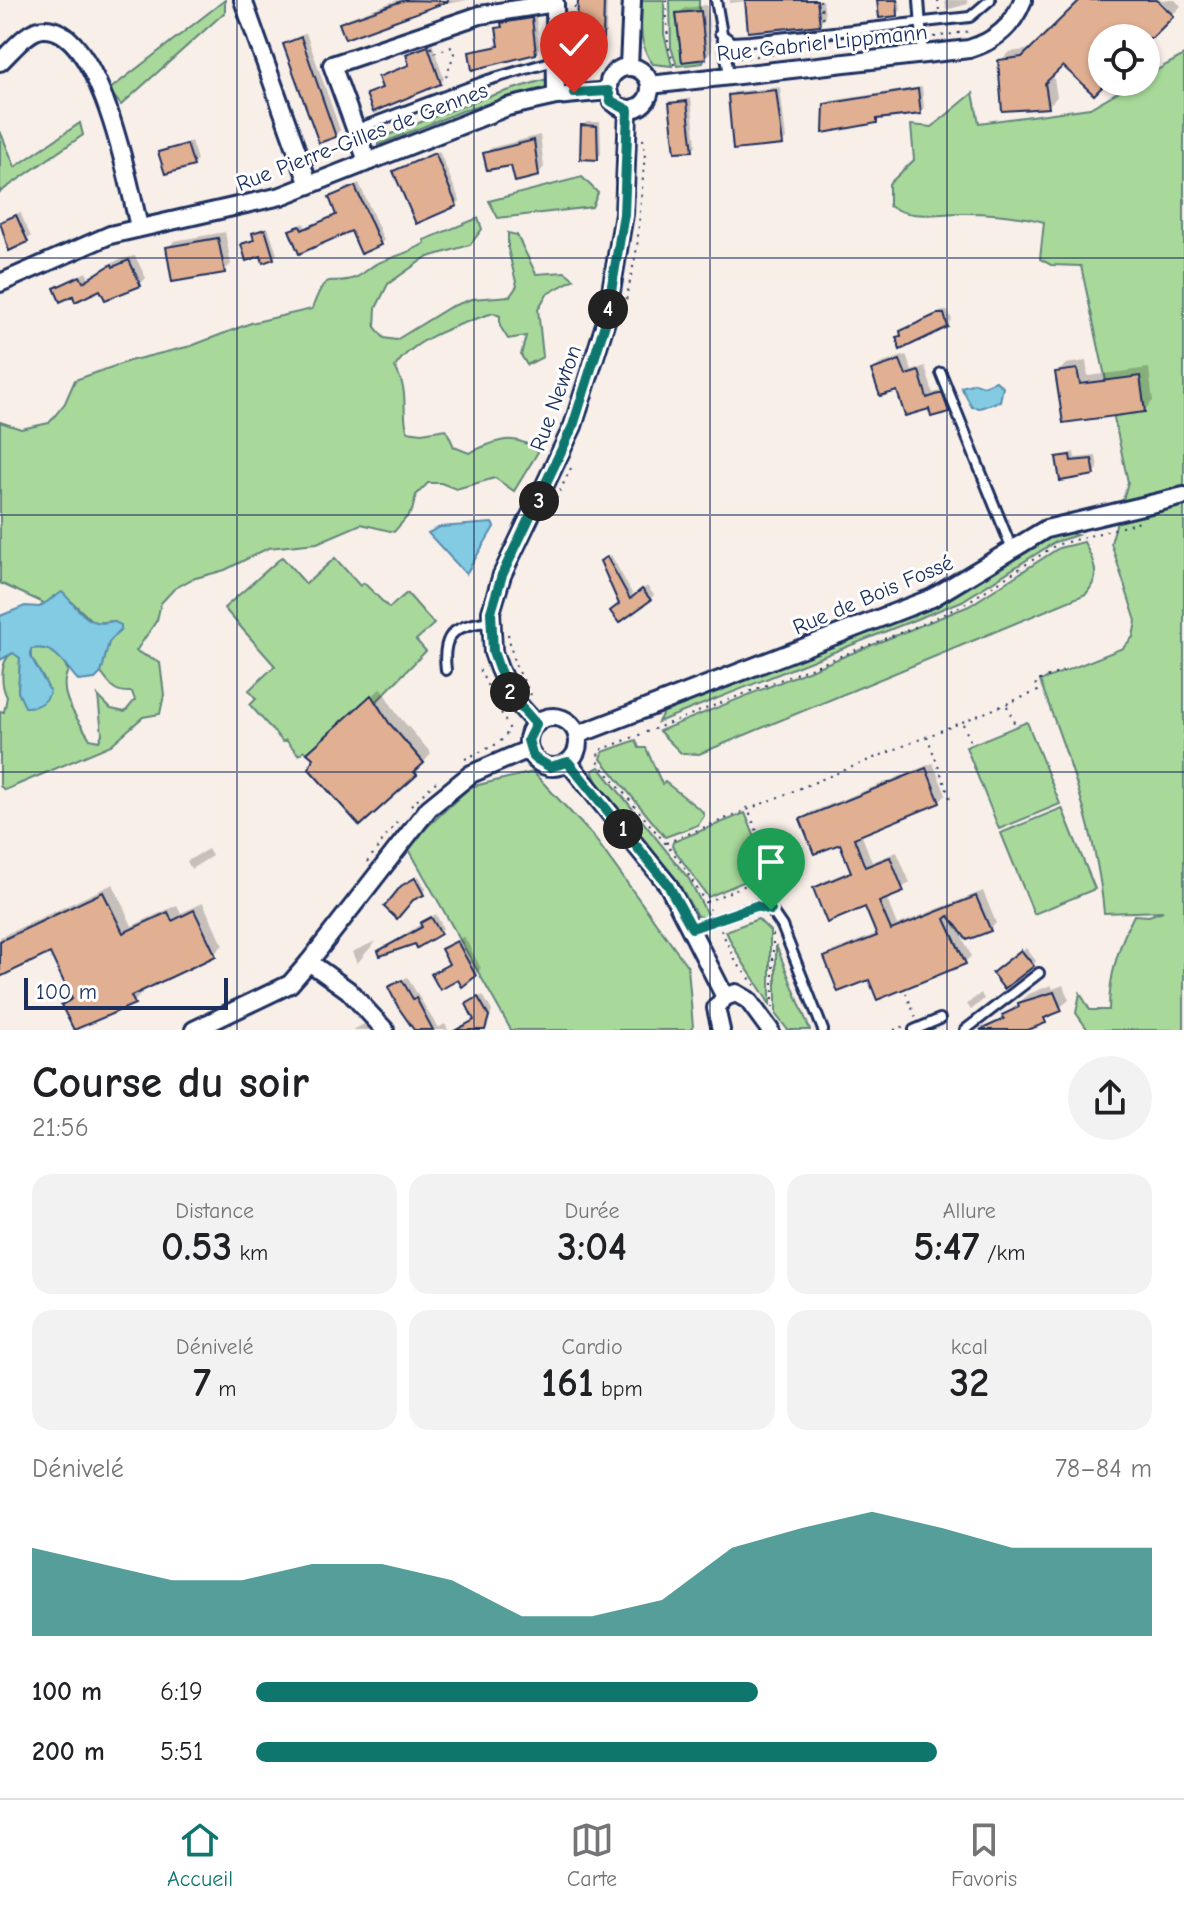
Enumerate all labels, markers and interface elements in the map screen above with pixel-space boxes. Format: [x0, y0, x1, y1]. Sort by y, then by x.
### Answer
pin [540, 11, 608, 93]
street label: Rue Gabriel Lippmann [715, 19, 929, 67]
icon: check [552, 23, 596, 67]
map controls [1088, 24, 1160, 96]
button: locate [1088, 24, 1160, 96]
street label: Rue Pierre-Gilles de Gennes [233, 77, 491, 197]
pin: 4 [588, 289, 628, 329]
text: 4 [603, 296, 613, 322]
street label: Rue Newton [525, 341, 587, 455]
pin: 3 [519, 481, 559, 521]
text: 3 [534, 488, 544, 514]
street label: Rue de Bois Fossé [789, 549, 957, 641]
pin: 2 [490, 672, 530, 712]
text: 2 [505, 679, 515, 705]
pin: 1 [603, 809, 643, 849]
text: 1 [619, 816, 627, 842]
pin [737, 828, 805, 910]
icon: arrive [749, 840, 793, 884]
scale bar [24, 974, 228, 1010]
text: 100 m [36, 979, 97, 1005]
button: share [1068, 1056, 1152, 1140]
text: Course du soir [32, 1057, 309, 1108]
text: 21:56 [32, 1113, 89, 1143]
text: Distance [175, 1198, 254, 1224]
text: Durée [564, 1198, 620, 1224]
text: Allure [943, 1198, 996, 1224]
text: 0.53 [161, 1224, 232, 1270]
text: 3:04 [557, 1224, 627, 1270]
text: 5:47 [913, 1224, 980, 1270]
text: km [232, 1240, 268, 1266]
text: /km [980, 1240, 1025, 1266]
text: Dénivelé [176, 1334, 253, 1360]
text: Cardio [561, 1334, 623, 1360]
text: kcal [951, 1334, 988, 1360]
text: 7 [193, 1360, 211, 1406]
text: 161 [541, 1360, 594, 1406]
text: 32 [950, 1360, 989, 1406]
text: m [211, 1376, 236, 1402]
text: bpm [594, 1376, 643, 1402]
text: Dénivelé [32, 1454, 124, 1484]
text: 78–84 m [1055, 1454, 1152, 1484]
text: 100 m [32, 1677, 102, 1707]
text: 6:19 [160, 1677, 203, 1707]
text: 200 m [32, 1737, 105, 1767]
text: 5:51 [160, 1737, 203, 1767]
tab: Accueil [167, 1818, 233, 1892]
tab: Carte [567, 1818, 617, 1892]
tab: Favoris [951, 1818, 1017, 1892]

